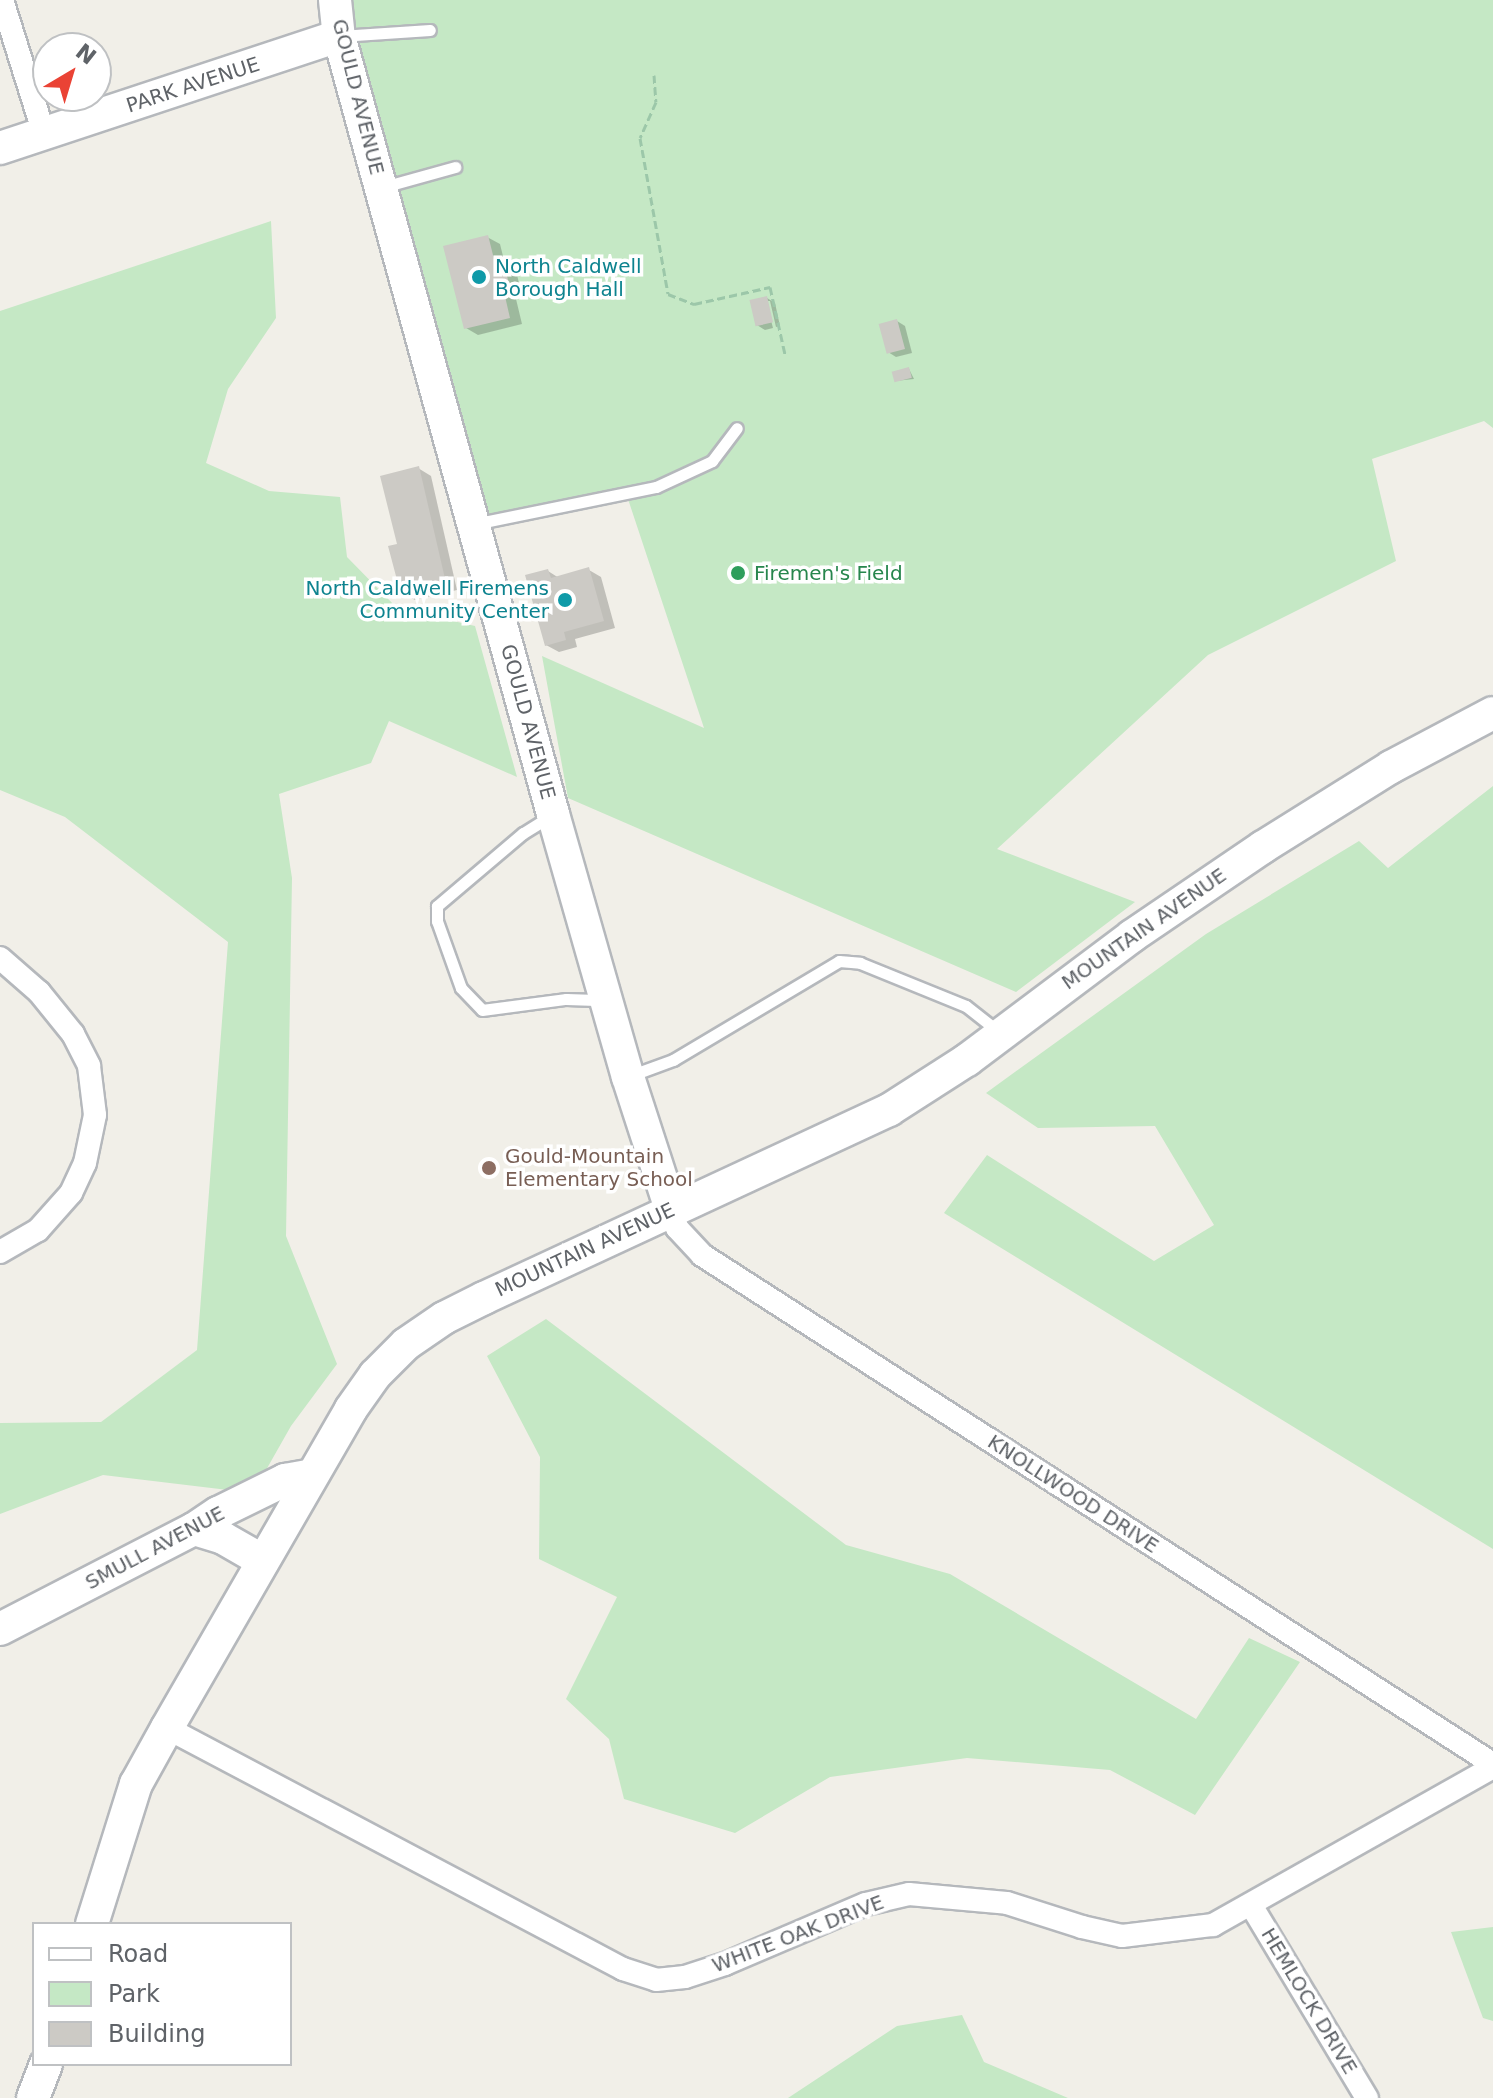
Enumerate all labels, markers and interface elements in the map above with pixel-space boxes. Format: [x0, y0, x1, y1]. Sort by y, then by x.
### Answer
street label: GOULD AVENUE [327, 17, 389, 177]
north arrow [32, 32, 112, 112]
text: N [71, 39, 101, 70]
street label: PARK AVENUE [123, 52, 263, 118]
place label: North Caldwell Borough Hall [495, 254, 642, 301]
marker: North Caldwell Borough Hall [470, 268, 488, 286]
place label: Firemen's Field [754, 561, 903, 585]
marker: Firemen's Field [729, 564, 747, 582]
place label: North Caldwell Firemens Community Center [306, 576, 549, 623]
marker: North Caldwell Firemens Community Center [556, 591, 574, 609]
street label: GOULD AVENUE [496, 642, 560, 802]
street label: MOUNTAIN AVENUE [1057, 863, 1231, 995]
place label: Gould-Mountain Elementary School [505, 1144, 693, 1191]
marker: Gould-Mountain Elementary School [480, 1159, 498, 1177]
street label: MOUNTAIN AVENUE [492, 1198, 678, 1302]
street label: KNOLLWOOD DRIVE [983, 1430, 1163, 1558]
street label: SMULL AVENUE [81, 1501, 229, 1595]
street label: WHITE OAK DRIVE [709, 1890, 887, 1978]
legend [32, 1922, 292, 2066]
street label: HEMLOCK DRIVE [1256, 1924, 1362, 2078]
text: Road [108, 1940, 168, 1968]
text: Park [108, 1980, 160, 2008]
text: Building [108, 2020, 205, 2048]

